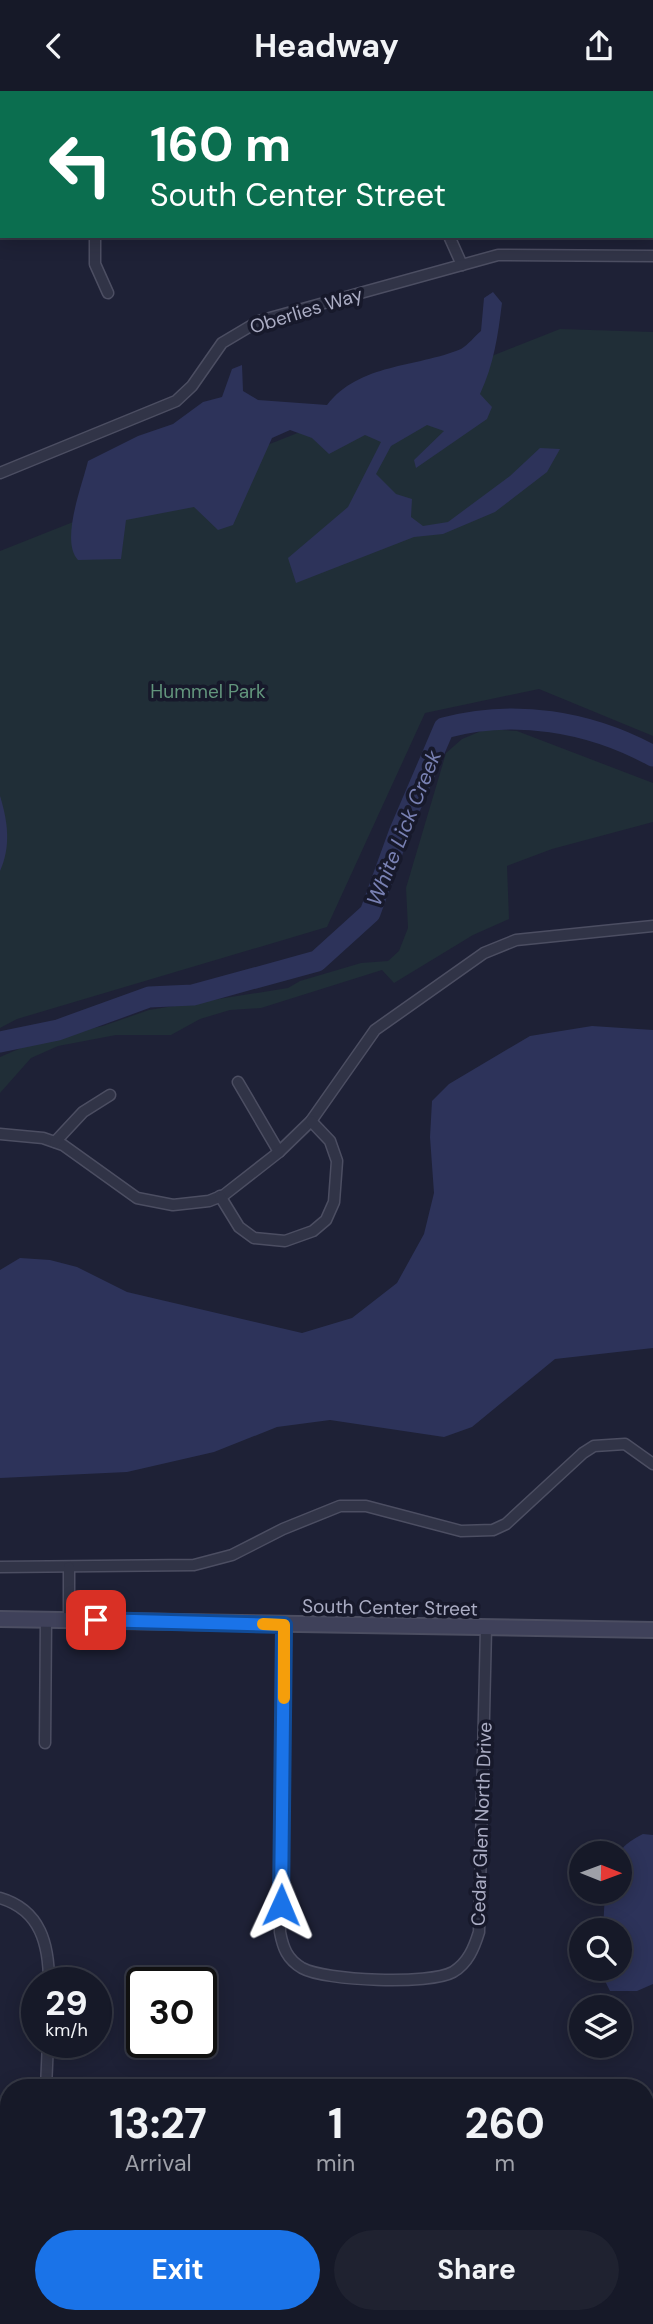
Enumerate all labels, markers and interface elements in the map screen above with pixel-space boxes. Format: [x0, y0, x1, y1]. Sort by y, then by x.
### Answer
text: Headway [254, 25, 399, 67]
icon: back [35, 27, 73, 65]
icon: share [580, 27, 618, 65]
text: 160 m [150, 112, 291, 176]
icon: left [35, 119, 126, 210]
text: South Center Street [150, 174, 446, 216]
street label: Oberlies Way [247, 281, 366, 339]
park label: Hummel Park [150, 679, 266, 704]
water label: White Lick Creek [360, 746, 448, 910]
pin [66, 1590, 126, 1650]
street label: South Center Street [302, 1593, 478, 1622]
icon: arrive [77, 1601, 115, 1639]
street label: Cedar Glen North Drive [465, 1722, 498, 1926]
north arrow [569, 1841, 632, 1904]
map controls [569, 1841, 632, 2058]
position arrow [244, 1868, 318, 1942]
button: search [569, 1918, 632, 1981]
speed limit sign: 30 [126, 1967, 217, 2058]
text: 29 [45, 1980, 88, 2026]
button: layers [569, 1995, 632, 2058]
text: km/h [45, 2018, 88, 2042]
text: 13:27 [109, 2096, 207, 2151]
text: 1 [328, 2096, 343, 2151]
text: 260 [464, 2096, 545, 2151]
text: Arrival [125, 2148, 192, 2178]
text: min [316, 2148, 355, 2178]
text: m [494, 2148, 515, 2178]
button: Exit [35, 2230, 320, 2310]
button: Share [334, 2230, 619, 2310]

